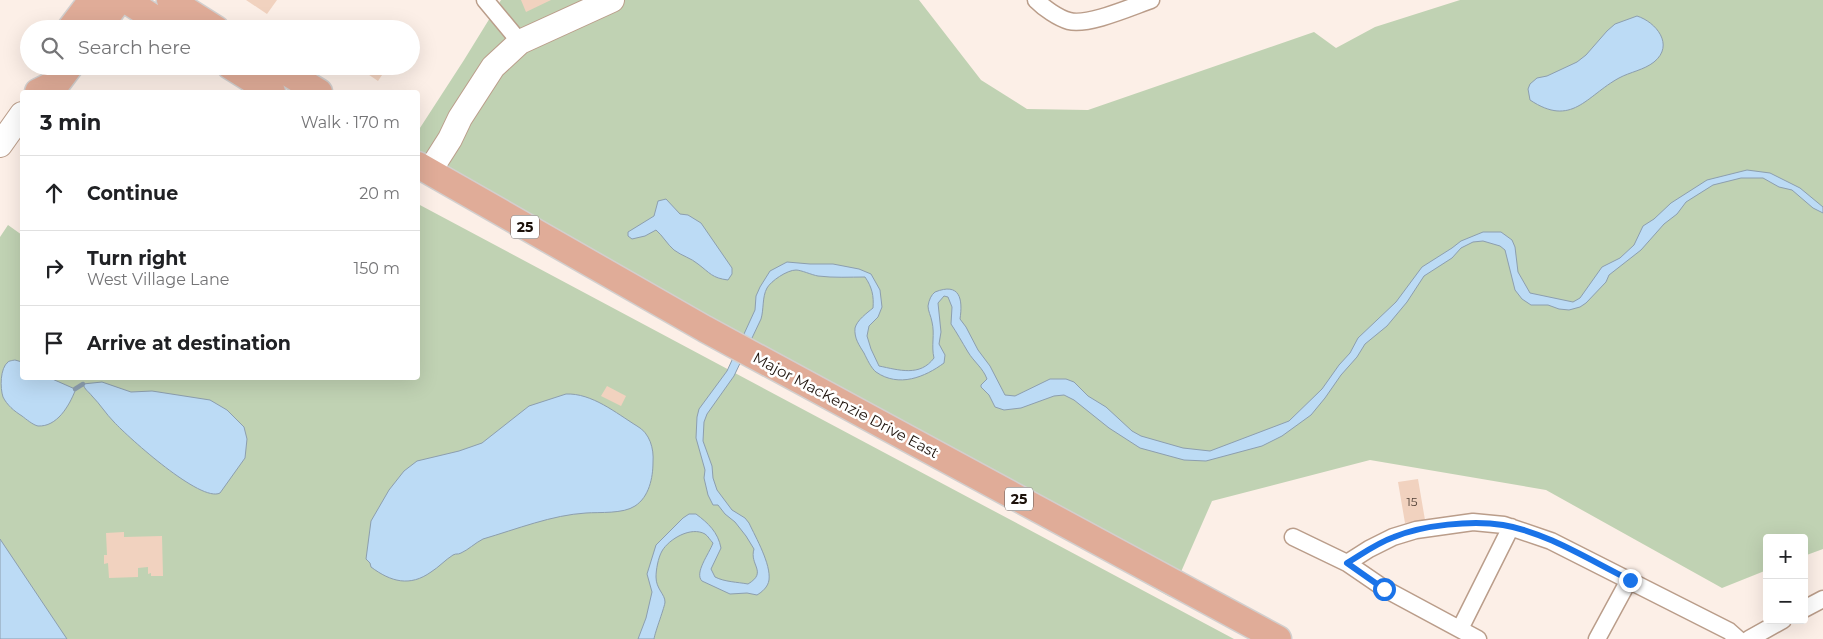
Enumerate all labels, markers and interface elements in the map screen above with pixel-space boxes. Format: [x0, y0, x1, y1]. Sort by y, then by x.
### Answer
search box [20, 20, 420, 75]
icon: search [38, 34, 66, 62]
text: Search here [78, 36, 191, 59]
text: 3 min [40, 110, 101, 135]
text: Walk · 170 m [301, 113, 400, 132]
icon: ahead [40, 179, 68, 207]
text: Continue [87, 182, 178, 205]
text: 20 m [359, 184, 400, 203]
road number: 25 [511, 216, 539, 238]
text: Turn right [87, 247, 187, 270]
icon: right [40, 254, 68, 282]
text: 150 m [353, 259, 400, 278]
text: West Village Lane [87, 270, 229, 289]
icon: arrive [40, 329, 68, 357]
text: Arrive at destination [87, 332, 291, 355]
street label: Major MacKenzie Drive East [750, 348, 942, 462]
road number: 25 [1005, 488, 1033, 510]
house number: 15 [1406, 494, 1418, 509]
map controls [1763, 534, 1808, 624]
button: + [1763, 534, 1808, 579]
route end [1619, 569, 1642, 592]
route start [1373, 578, 1396, 601]
button: − [1763, 579, 1808, 624]

